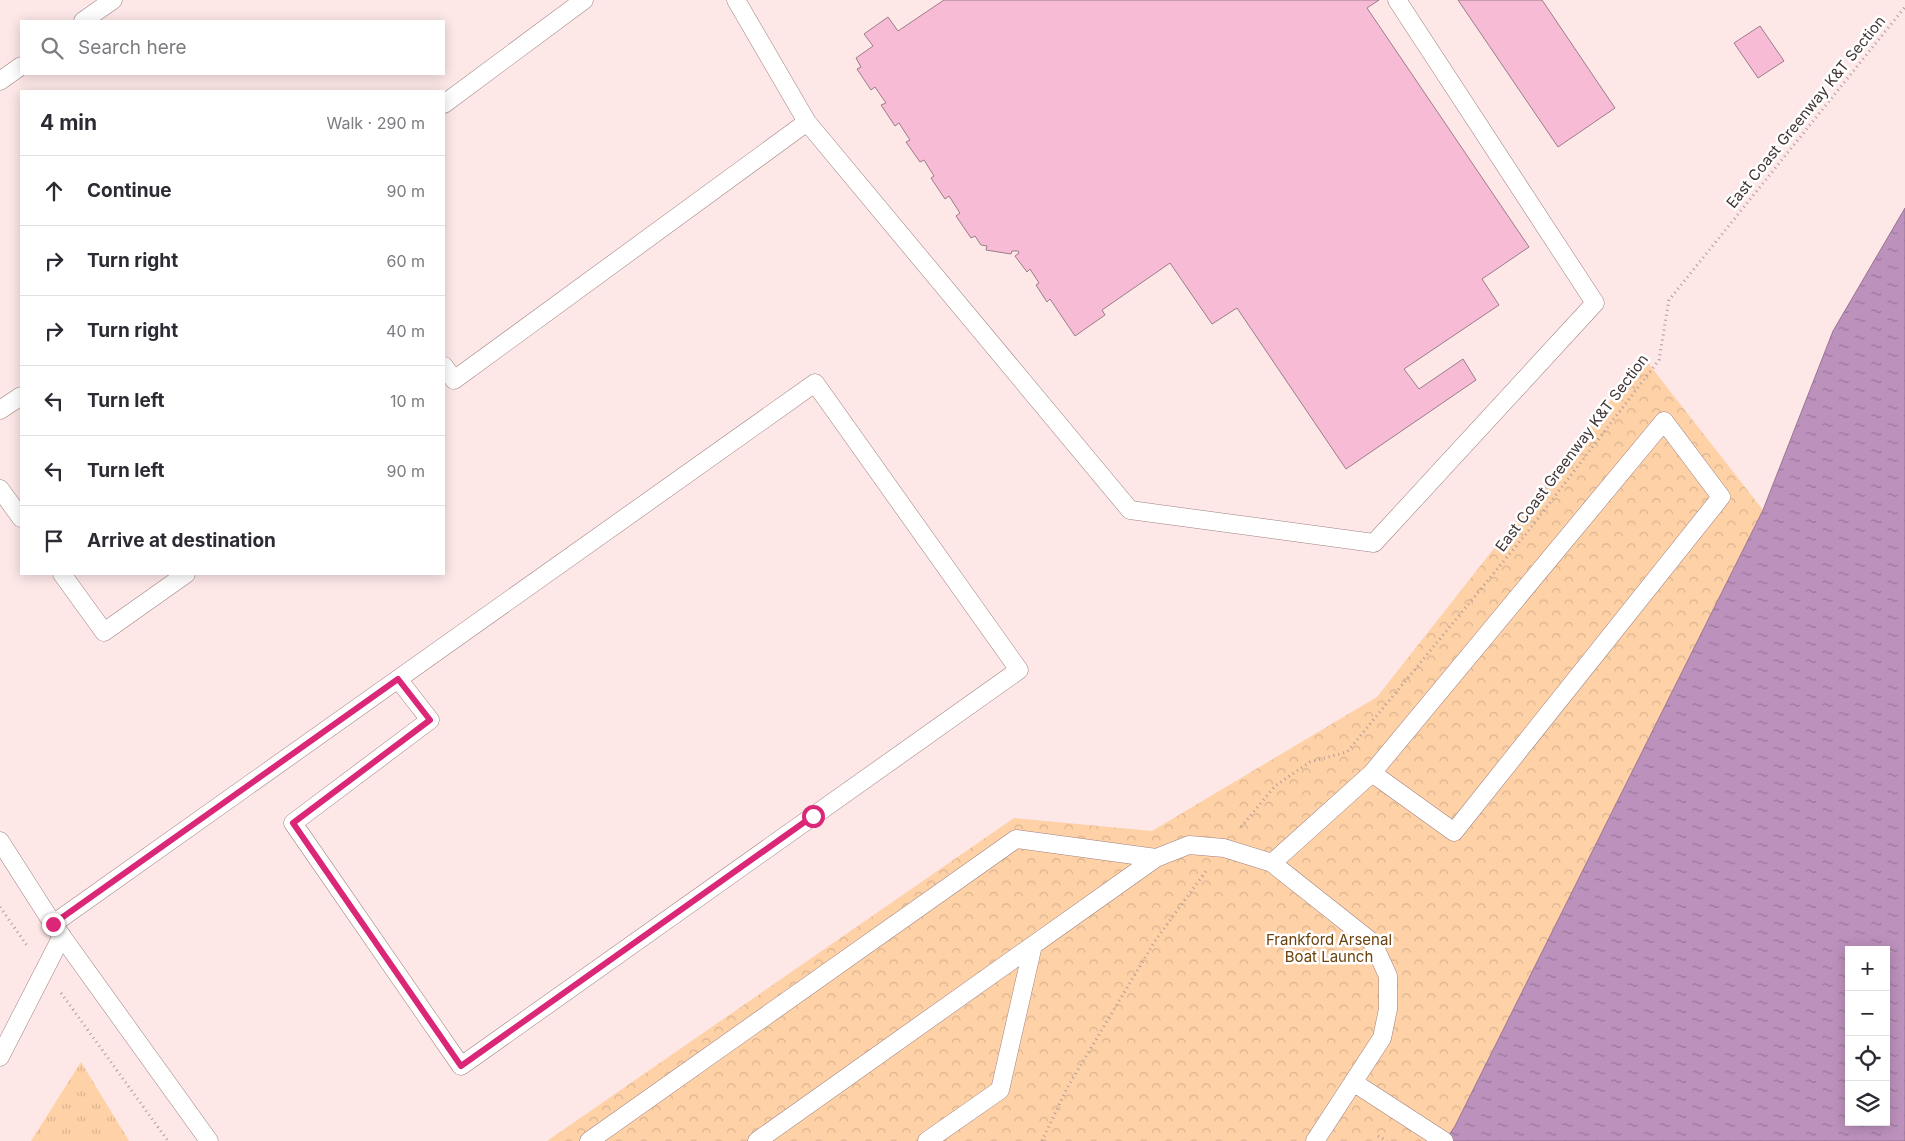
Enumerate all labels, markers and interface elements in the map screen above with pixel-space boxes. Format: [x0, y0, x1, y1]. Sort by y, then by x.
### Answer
street label: East Coast Greenway K&T Section [1722, 12, 1889, 212]
search box [20, 20, 445, 75]
icon: search [38, 34, 66, 62]
text: Search here [78, 36, 187, 59]
text: 4 min [40, 110, 97, 135]
text: Walk · 290 m [327, 113, 425, 133]
icon: ahead [40, 177, 68, 205]
text: Continue [87, 179, 172, 202]
text: 90 m [386, 181, 425, 201]
icon: right [40, 247, 68, 275]
text: Turn right [87, 249, 178, 272]
text: 60 m [386, 251, 425, 271]
icon: right [40, 317, 68, 345]
text: Turn right [87, 319, 178, 342]
text: 40 m [386, 321, 425, 341]
street label: East Coast Greenway K&T Section [1491, 350, 1652, 555]
icon: left [40, 387, 68, 415]
text: Turn left [87, 389, 165, 412]
text: 10 m [390, 391, 425, 411]
icon: left [40, 457, 68, 485]
text: Turn left [87, 459, 165, 482]
text: 90 m [386, 461, 425, 481]
icon: arrive [40, 527, 68, 555]
text: Arrive at destination [87, 529, 276, 552]
route start [802, 805, 825, 828]
route end [42, 913, 65, 936]
park label: Frankford Arsenal Boat Launch [1266, 930, 1392, 966]
map controls [1845, 946, 1890, 1126]
button: + [1845, 946, 1890, 991]
button: − [1845, 991, 1890, 1036]
button: locate [1845, 1036, 1890, 1081]
button: layers [1845, 1081, 1890, 1126]

